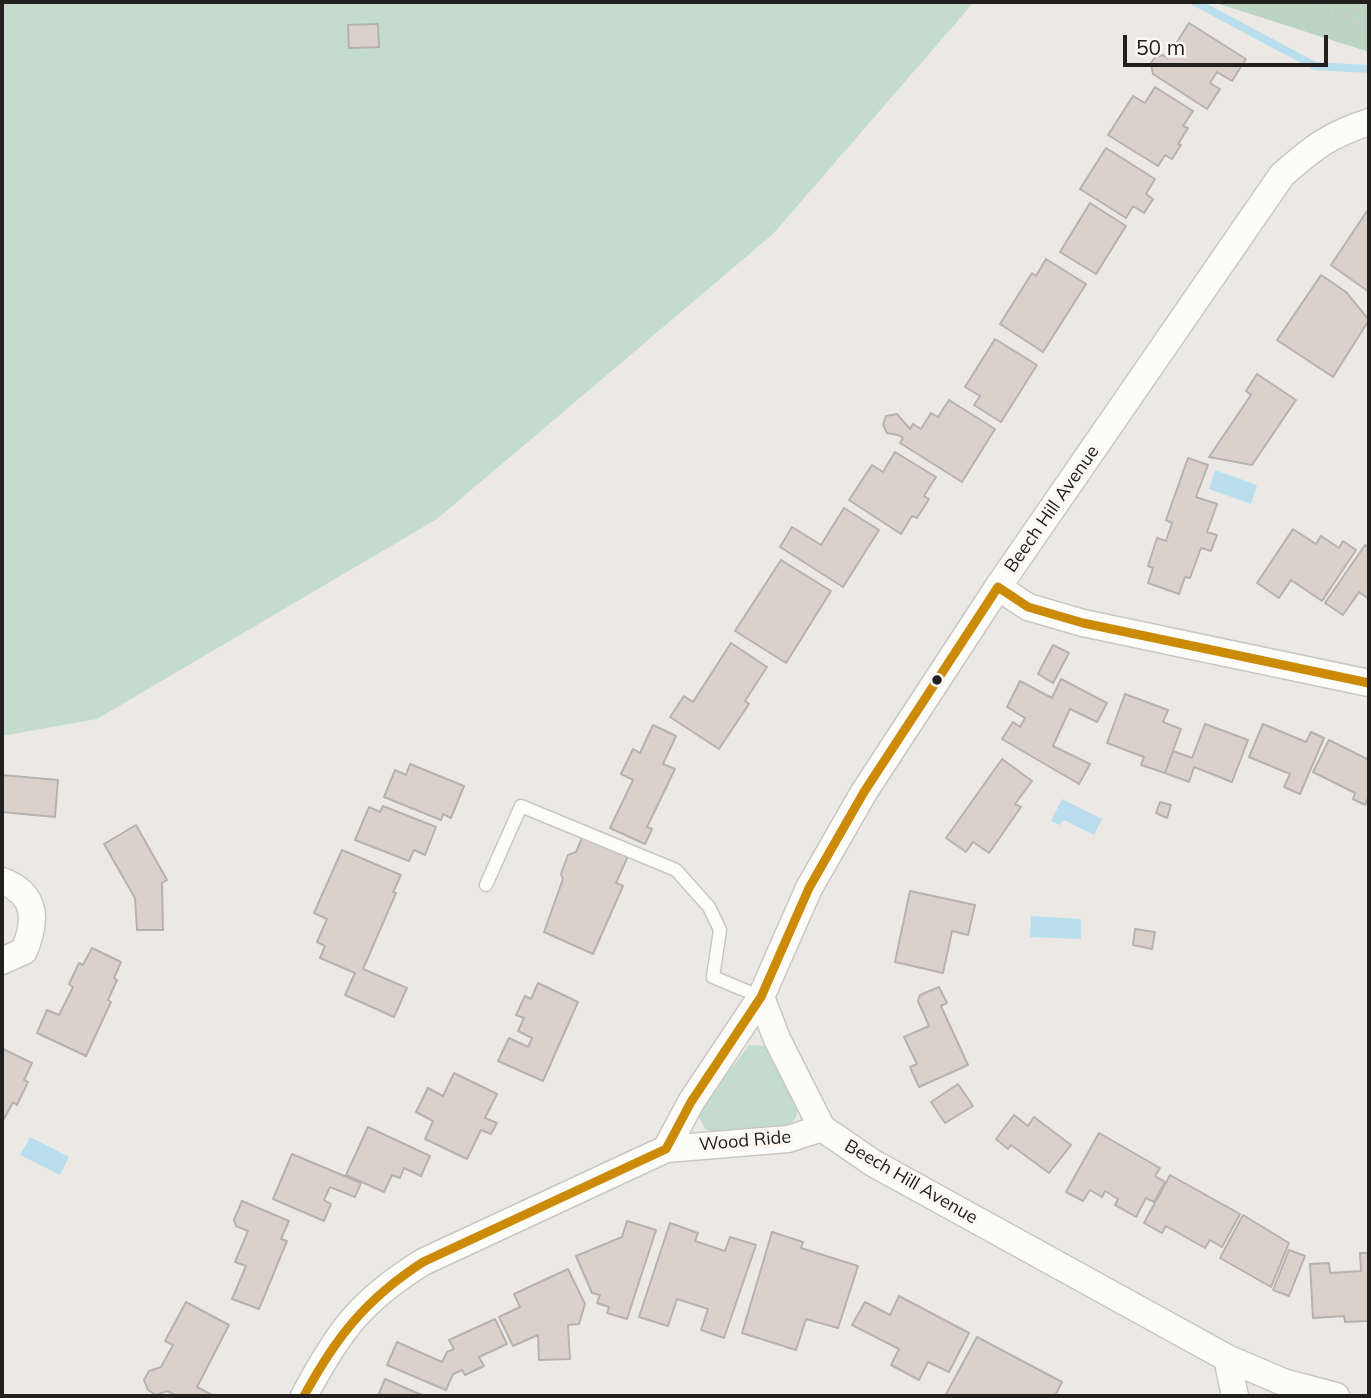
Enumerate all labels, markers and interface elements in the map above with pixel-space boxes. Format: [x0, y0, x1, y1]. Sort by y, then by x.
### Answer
scale bar [1126, 21, 1331, 65]
text: 50 m [1136, 34, 1185, 60]
street label: Beech Hill Avenue [1000, 441, 1104, 577]
unlabelled marker [930, 673, 944, 687]
street label: Wood Ride [698, 1126, 792, 1156]
street label: Beech Hill Avenue [841, 1135, 981, 1229]

